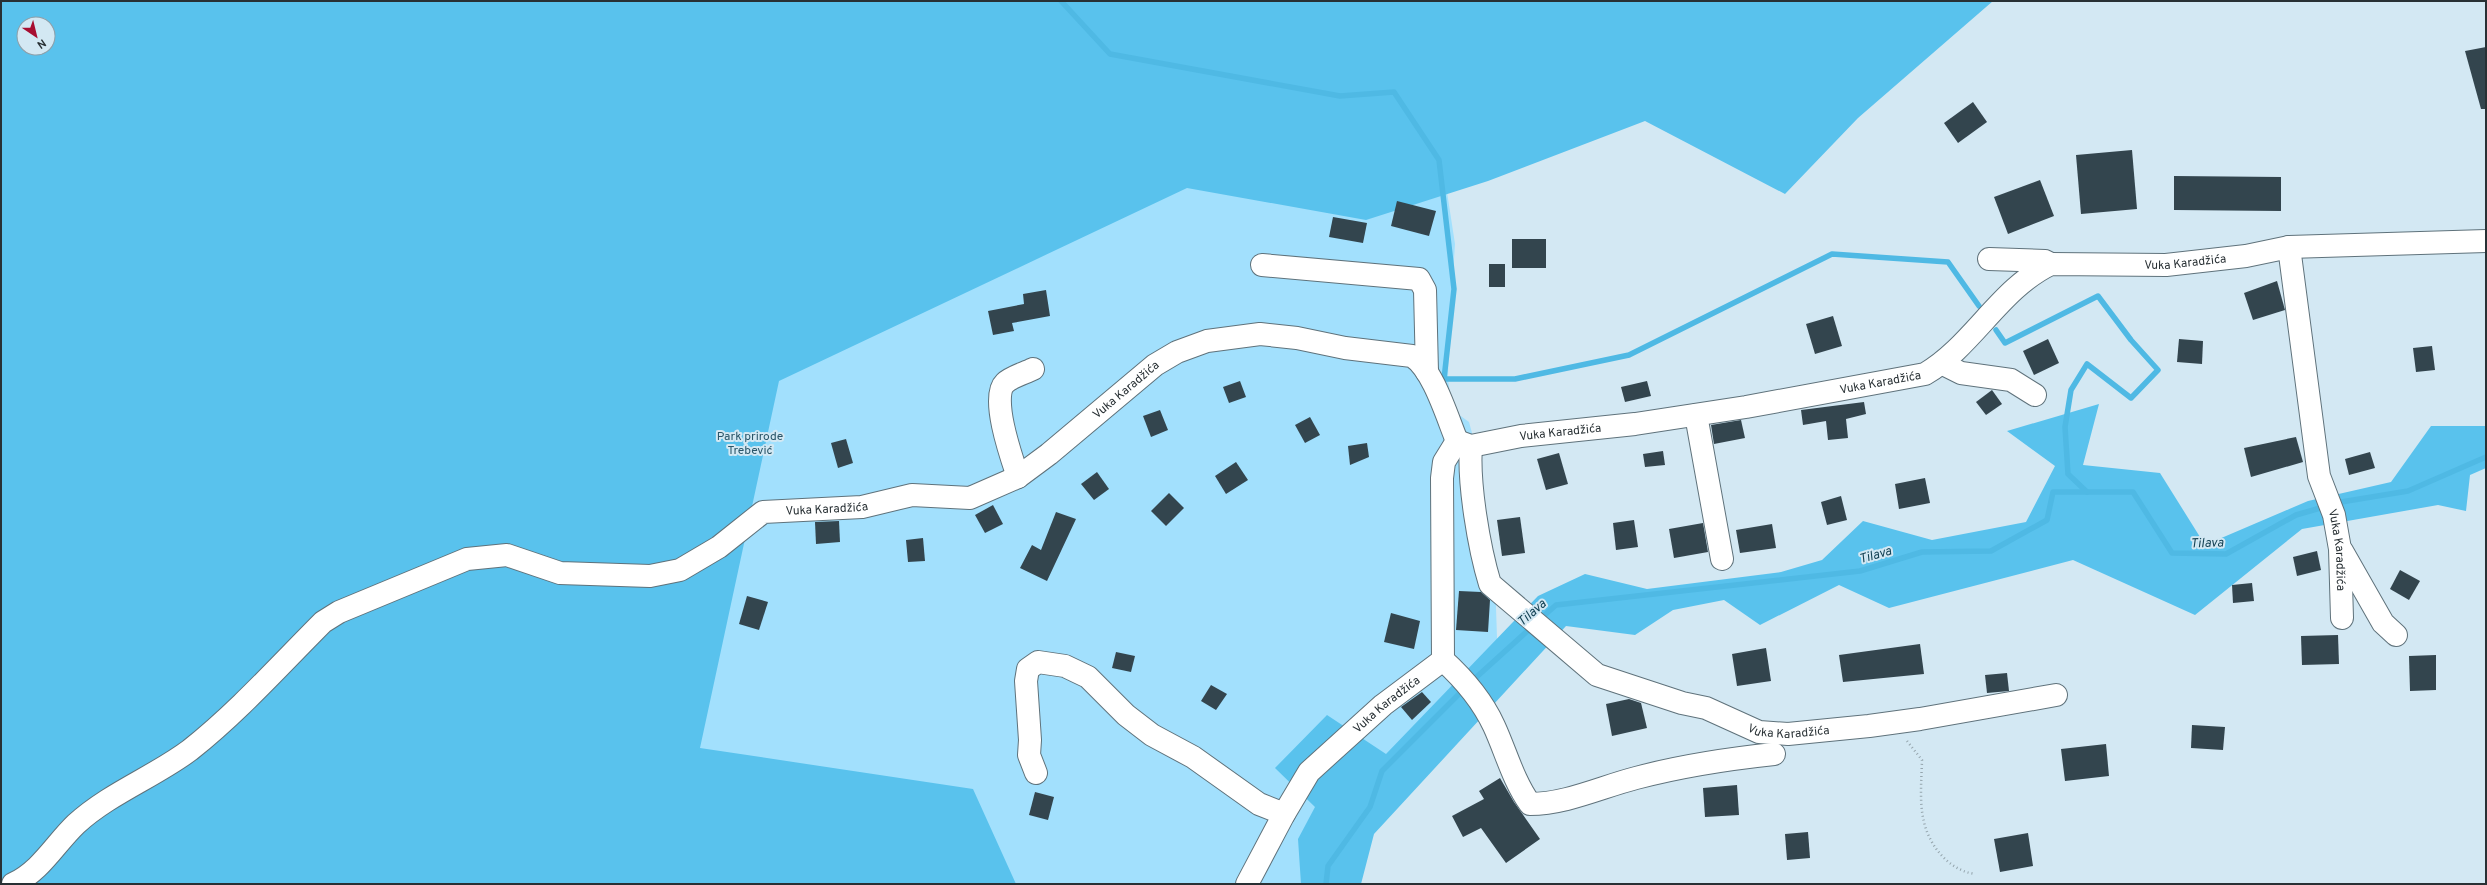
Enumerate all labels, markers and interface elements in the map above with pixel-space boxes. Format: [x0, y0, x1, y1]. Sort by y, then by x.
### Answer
north arrow [16, 16, 56, 56]
text: N [34, 35, 48, 51]
street label: Vuka Karadžića [2144, 251, 2227, 274]
street label: Vuka Karadžića [1090, 358, 1163, 423]
street label: Vuka Karadžića [1839, 368, 1922, 399]
street label: Vuka Karadžića [1519, 421, 1602, 445]
park label: Park prirode Trebević [717, 429, 783, 459]
street label: Vuka Karadžića [785, 499, 870, 520]
street label: Vuka Karadžića [2323, 507, 2348, 591]
water label: Tilava [2190, 535, 2224, 553]
water label: Tilava [1857, 544, 1894, 568]
water label: Tilava [1515, 596, 1550, 630]
street label: Vuka Karadžića [1350, 673, 1424, 737]
street label: Vuka Karadžića [1745, 721, 1830, 743]

